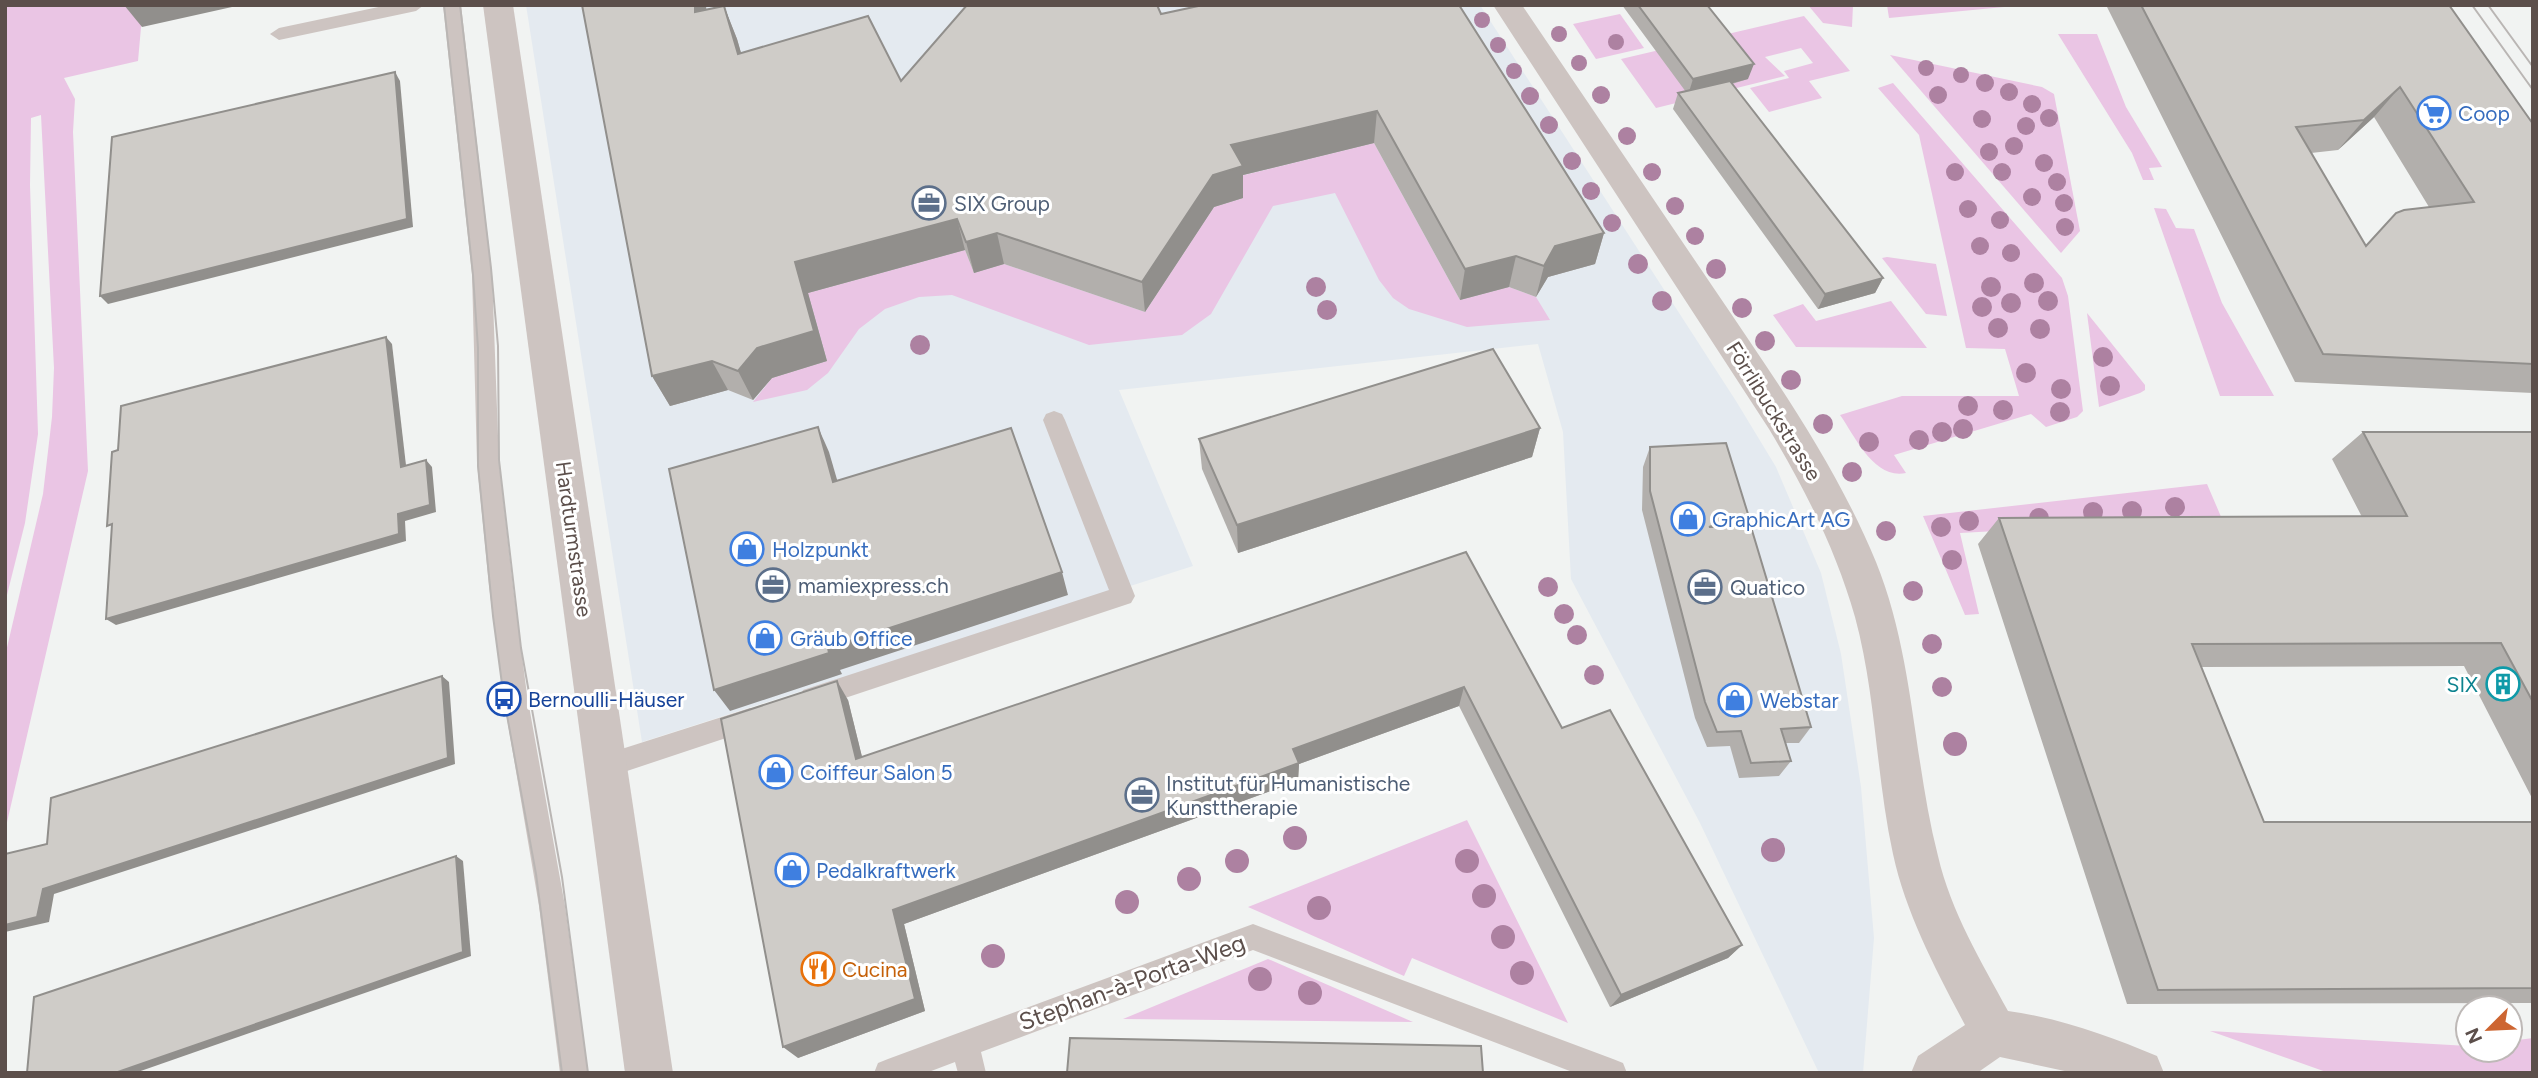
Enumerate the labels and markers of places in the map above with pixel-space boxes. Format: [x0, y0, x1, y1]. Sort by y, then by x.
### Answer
supermarket icon: Coop [2415, 94, 2453, 132]
place label: Coop [2458, 101, 2510, 126]
office icon: SIX Group [910, 184, 948, 222]
place label: SIX Group [954, 191, 1050, 216]
shop icon: GraphicArt AG [1669, 500, 1707, 538]
place label: GraphicArt AG [1712, 507, 1850, 532]
shop icon: Holzpunkt [728, 530, 766, 568]
place label: Holzpunkt [772, 537, 869, 562]
office icon: mamiexpress.ch [754, 566, 792, 604]
office icon: Quatico [1686, 568, 1724, 606]
place label: mamiexpress.ch [798, 573, 949, 598]
place label: Quatico [1730, 575, 1805, 600]
shop icon: Gräub Office [746, 619, 784, 657]
place label: Gräub Office [790, 626, 912, 651]
building icon: SIX [2484, 665, 2522, 703]
place label: SIX [2447, 672, 2478, 697]
bus stop icon: Bernoulli-Häuser [485, 680, 523, 718]
shop icon: Webstar [1716, 681, 1754, 719]
place label: Bernoulli-Häuser [528, 687, 684, 712]
place label: Webstar [1760, 688, 1839, 713]
shop icon: Coiffeur Salon 5 [757, 753, 795, 791]
place label: Coiffeur Salon 5 [800, 760, 952, 785]
place label: Institut für Humanistische Kunsttherapie [1166, 771, 1410, 820]
office icon: Institut für Humanistische Kunsttherapie [1123, 776, 1161, 814]
shop icon: Pedalkraftwerk [773, 851, 811, 889]
place label: Pedalkraftwerk [816, 858, 957, 883]
restaurant icon: Cucina [799, 950, 837, 988]
place label: Cucina [842, 957, 908, 982]

